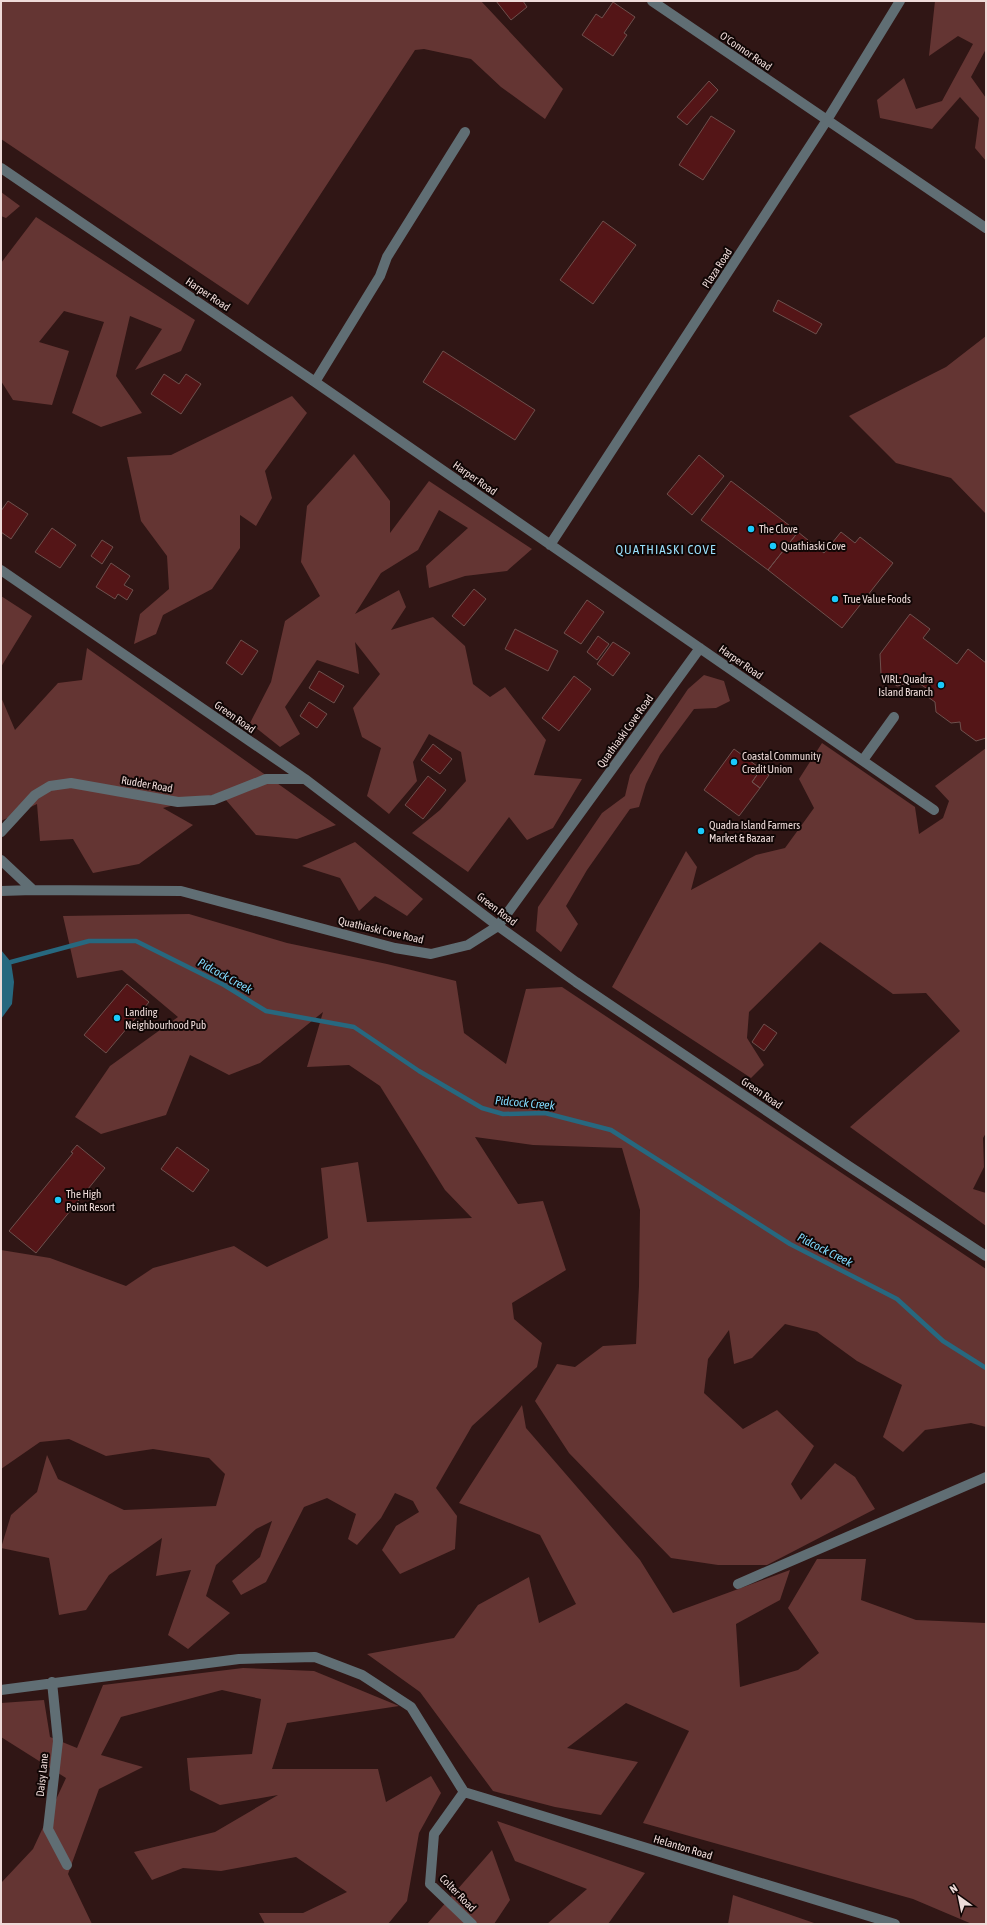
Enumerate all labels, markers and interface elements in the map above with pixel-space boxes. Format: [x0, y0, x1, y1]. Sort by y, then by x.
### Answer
street label: O'Connor Road [718, 29, 774, 73]
street label: Plaza Road [700, 246, 734, 290]
street label: Harper Road [184, 275, 232, 313]
street label: Harper Road [451, 459, 499, 497]
place label: The Clove [759, 523, 798, 535]
marker: The Clove [746, 524, 756, 534]
place label: Quathiaski Cove [781, 540, 846, 552]
marker: Quathiaski Cove [768, 541, 778, 551]
district label: QUATHIASKI COVE [616, 542, 716, 557]
place label: True Value Foods [843, 593, 911, 605]
marker: True Value Foods [830, 594, 840, 604]
street label: Harper Road [717, 643, 765, 681]
place label: VIRL: Quadra Island Branch [878, 673, 933, 698]
marker: VIRL: Quadra Island Branch [936, 680, 946, 690]
street label: Quathiaski Cove Road [594, 692, 656, 770]
street label: Green Road [212, 699, 258, 735]
place label: Coastal Community Credit Union [742, 750, 821, 775]
marker: Coastal Community Credit Union [729, 757, 739, 767]
street label: Rudder Road [120, 774, 174, 794]
place label: Quadra Island Farmers Market & Bazaar [709, 819, 800, 844]
marker: Quadra Island Farmers Market & Bazaar [696, 826, 706, 836]
street label: Green Road [475, 890, 519, 928]
street label: Quathiaski Cove Road [337, 914, 425, 946]
water label: Pidcock Creek [195, 955, 255, 997]
place label: Landing Neighbourhood Pub [125, 1006, 206, 1031]
marker: Landing Neighbourhood Pub [112, 1013, 122, 1023]
street label: Green Road [739, 1075, 785, 1111]
water label: Pidcock Creek [494, 1093, 556, 1113]
place label: The High Point Resort [66, 1188, 115, 1213]
marker: The High Point Resort [53, 1195, 63, 1205]
water label: Pidcock Creek [795, 1230, 856, 1270]
street label: Daisy Lane [34, 1753, 50, 1797]
street label: Helanton Road [652, 1832, 714, 1862]
street label: Colter Road [437, 1872, 479, 1914]
north arrow [939, 1877, 979, 1917]
text: N [948, 1882, 960, 1895]

